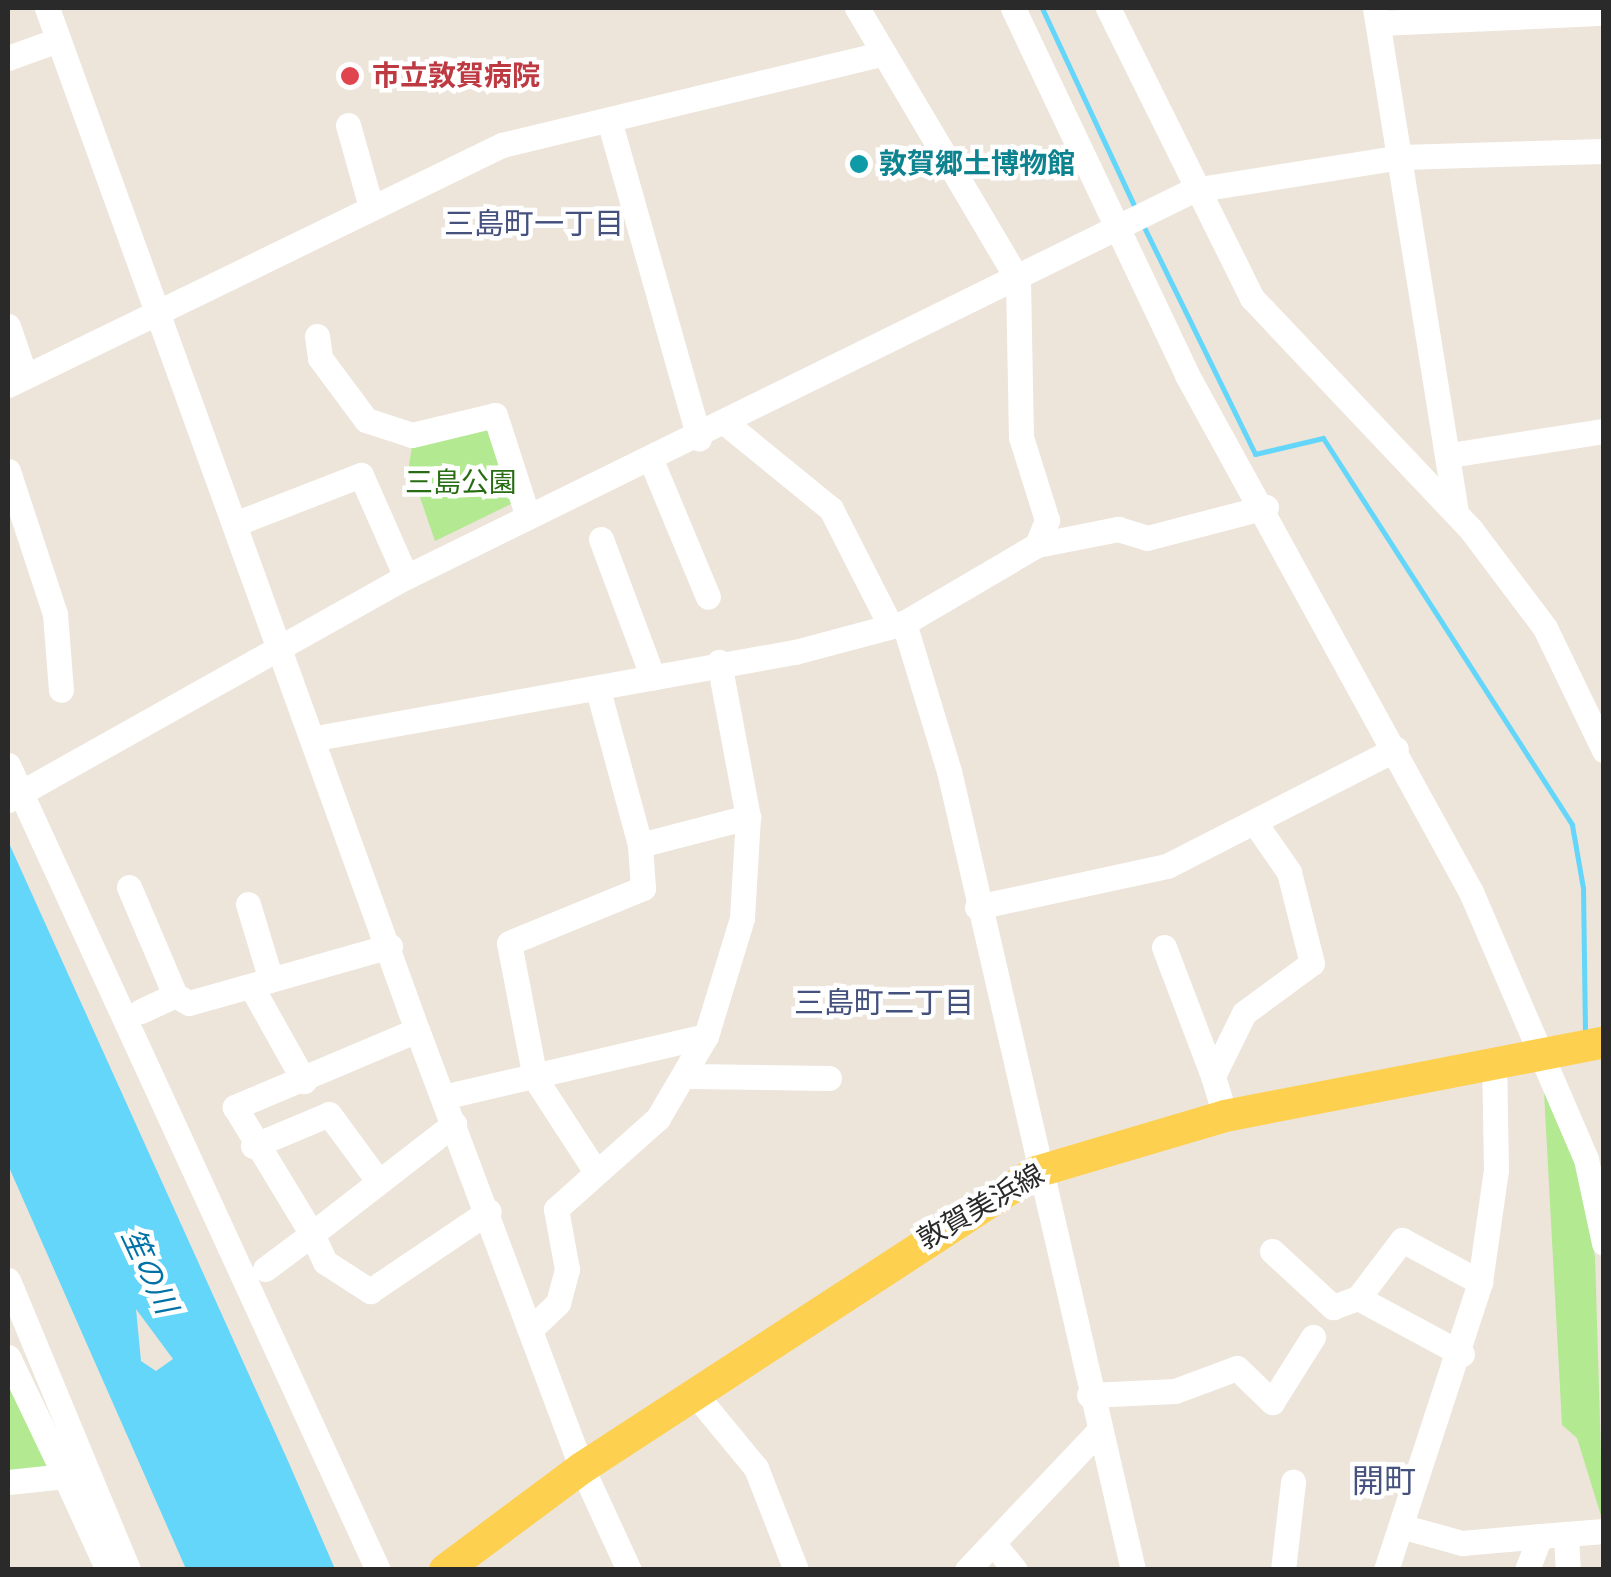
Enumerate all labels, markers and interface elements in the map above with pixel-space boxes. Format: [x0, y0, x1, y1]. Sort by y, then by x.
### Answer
place label: 市立敦賀病院 [372, 59, 540, 93]
marker: 市立敦賀病院 [337, 63, 363, 89]
place label: 敦賀郷土博物館 [879, 147, 1075, 181]
marker: 敦賀郷土博物館 [848, 153, 870, 175]
district label: 三島町一丁目 [444, 206, 624, 242]
park label: 三島公園 [405, 466, 517, 500]
district label: 三島町二丁目 [794, 985, 974, 1021]
street label: 敦賀美浜線 [912, 1157, 1050, 1257]
water label: 笙の川 [114, 1223, 184, 1319]
district label: 開町 [1352, 1462, 1416, 1500]

